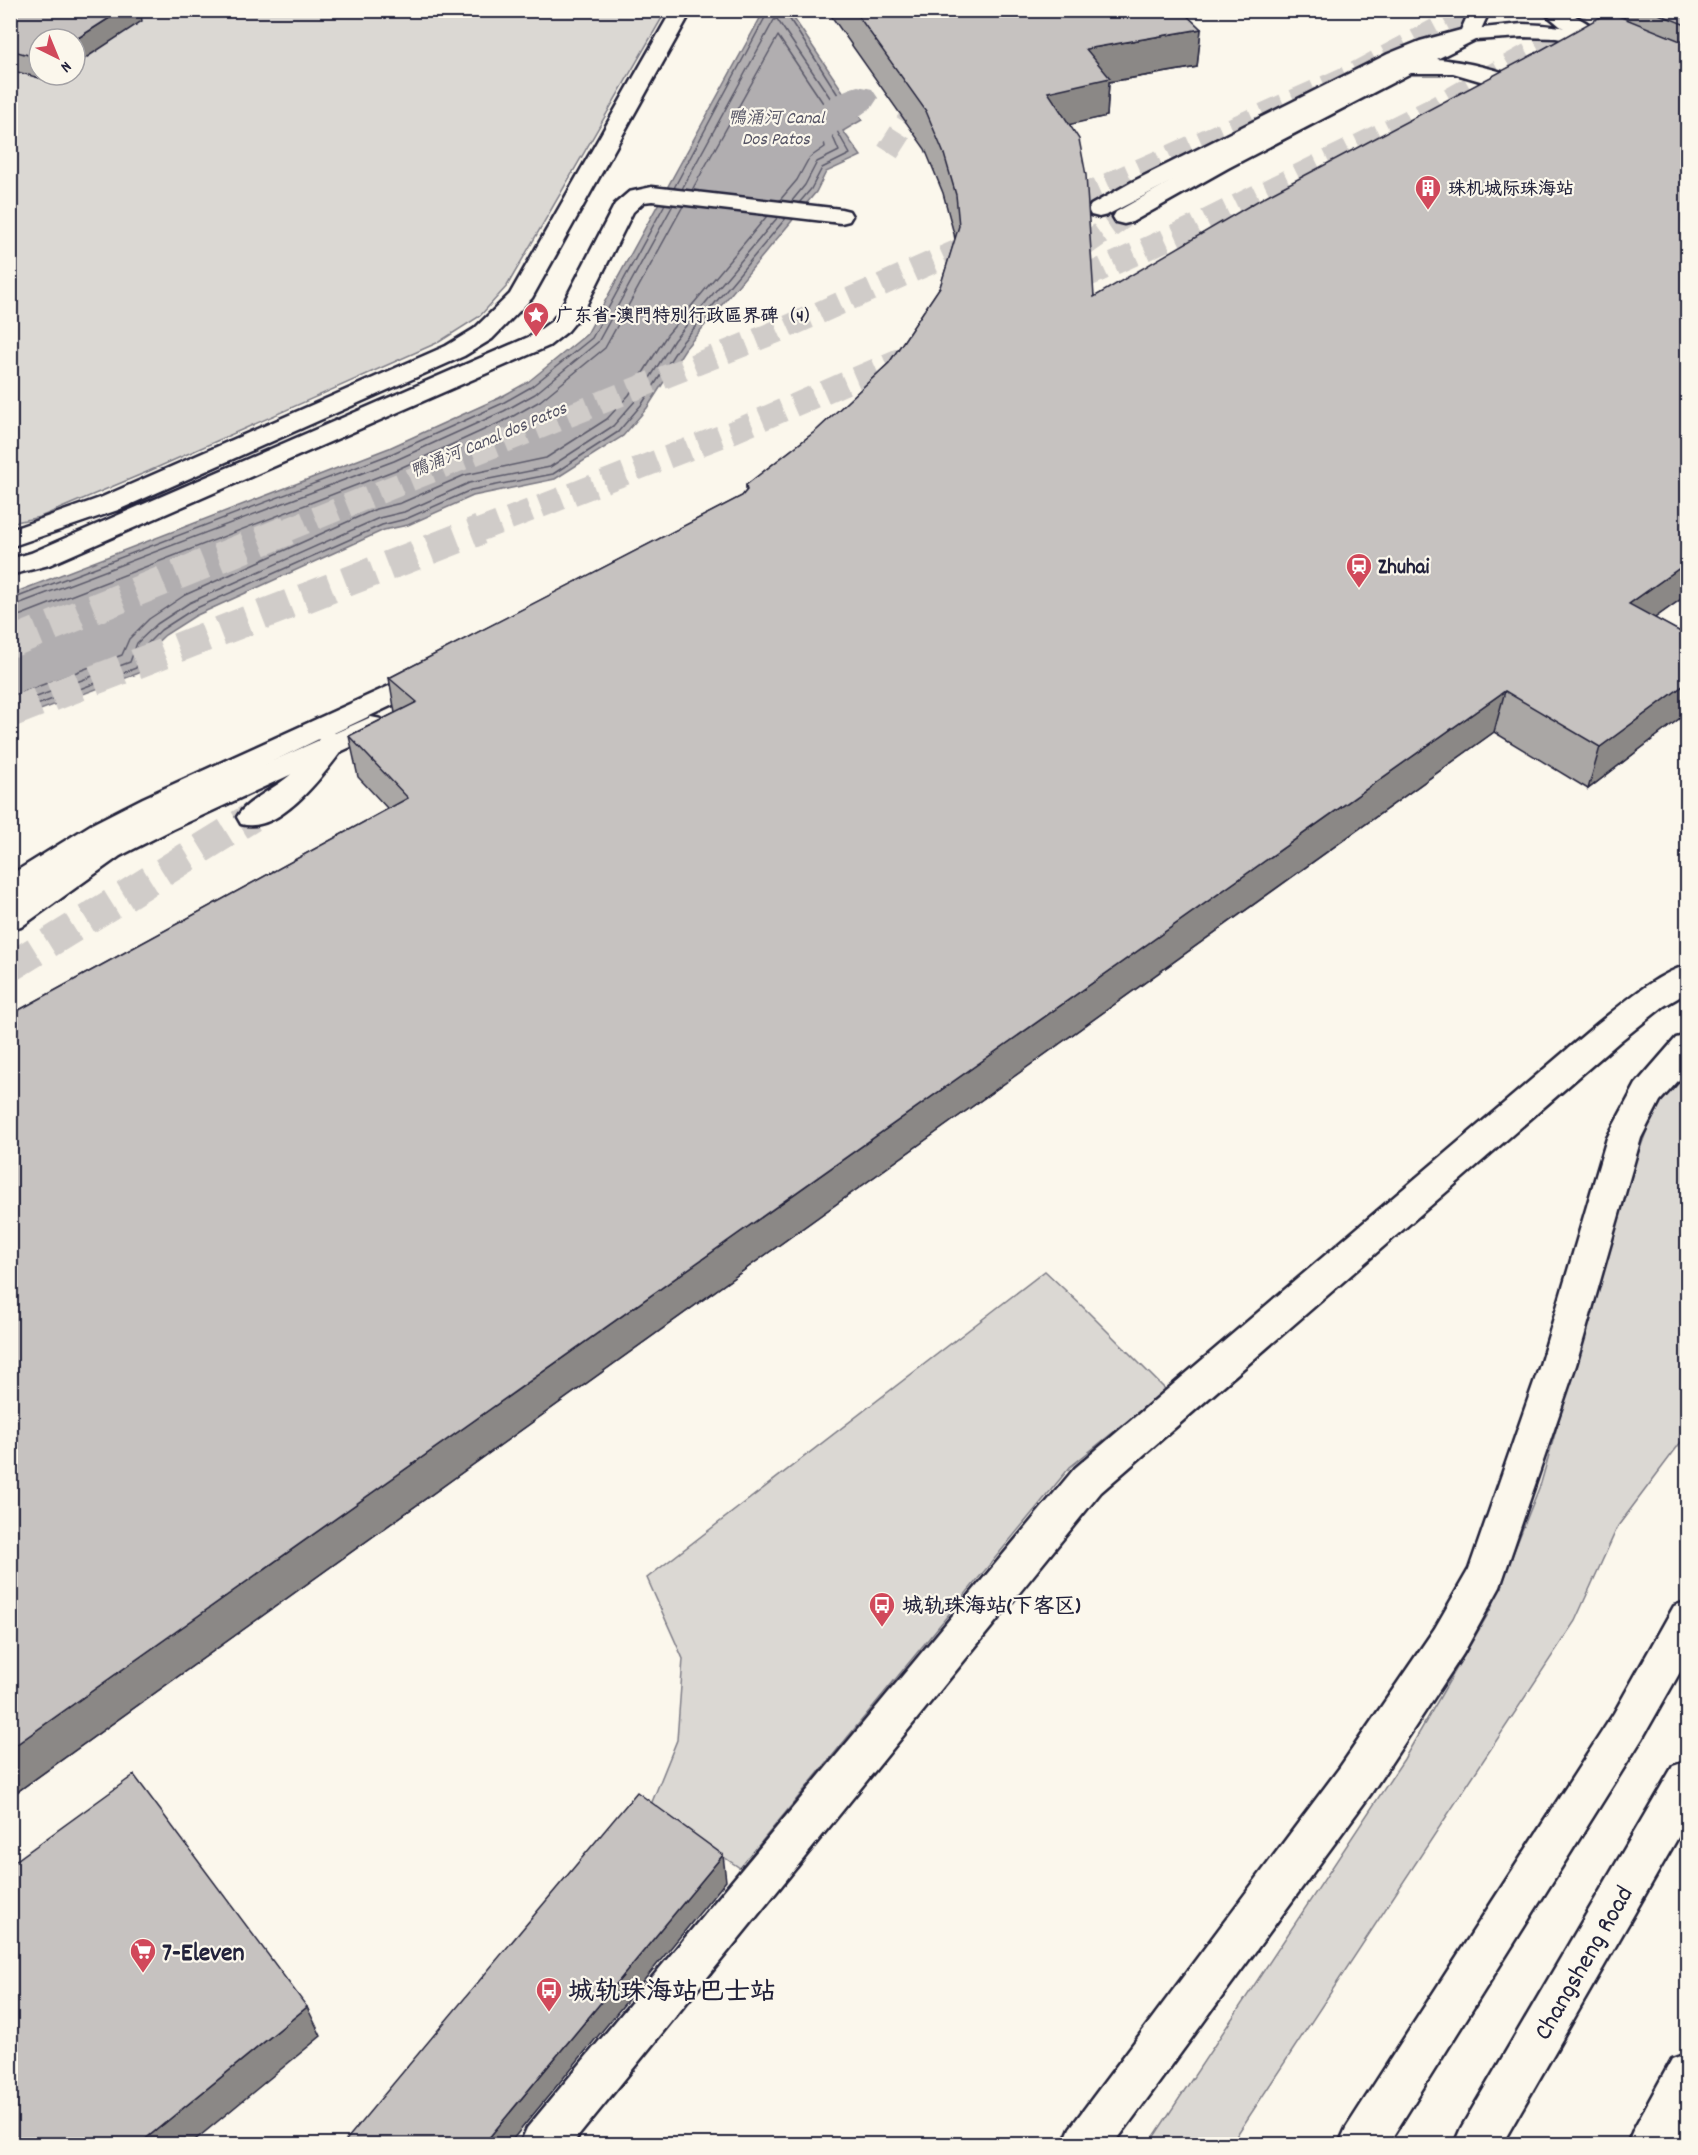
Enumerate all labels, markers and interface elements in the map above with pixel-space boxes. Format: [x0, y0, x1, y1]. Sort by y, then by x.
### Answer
north arrow [27, 27, 87, 87]
text: N [55, 55, 76, 77]
water label: 鴨涌河 Canal Dos Patos [728, 107, 826, 153]
building icon: 珠机城际珠海站 [1413, 173, 1443, 211]
place label: 珠机城际珠海站 [1448, 178, 1574, 203]
place icon: 广东省-澳門特別行政區界碑（4） [521, 300, 551, 338]
place label: 广东省-澳門特別行政區界碑（4） [556, 305, 822, 330]
water label: 鴨涌河 Canal dos Patos [407, 397, 571, 486]
station icon: Zhuhai [1344, 551, 1374, 589]
place label: Zhuhai [1378, 554, 1429, 584]
bus stop icon: 城轨珠海站(下客区) [867, 1590, 897, 1628]
place label: 城轨珠海站(下客区) [902, 1593, 1081, 1623]
street label: Changsheng Road [1526, 1880, 1644, 2048]
supermarket icon: 7-Eleven [128, 1936, 158, 1974]
place label: 7-Eleven [162, 1936, 245, 1973]
bus stop icon: 城轨珠海站巴士站 [534, 1975, 564, 2013]
place label: 城轨珠海站巴士站 [568, 1975, 776, 2012]

